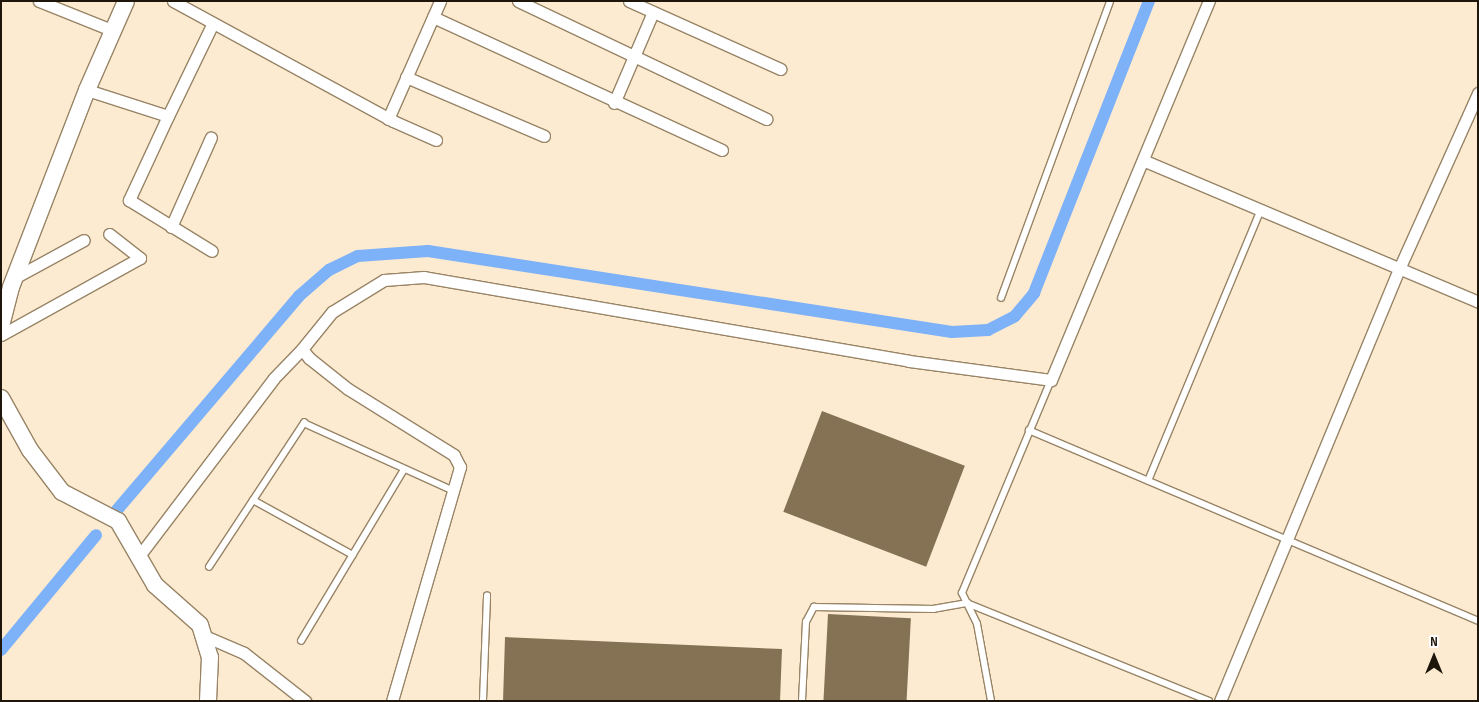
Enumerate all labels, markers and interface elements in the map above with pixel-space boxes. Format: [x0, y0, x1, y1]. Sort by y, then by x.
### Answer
north arrow [1409, 632, 1459, 682]
text: N [1430, 633, 1438, 650]

